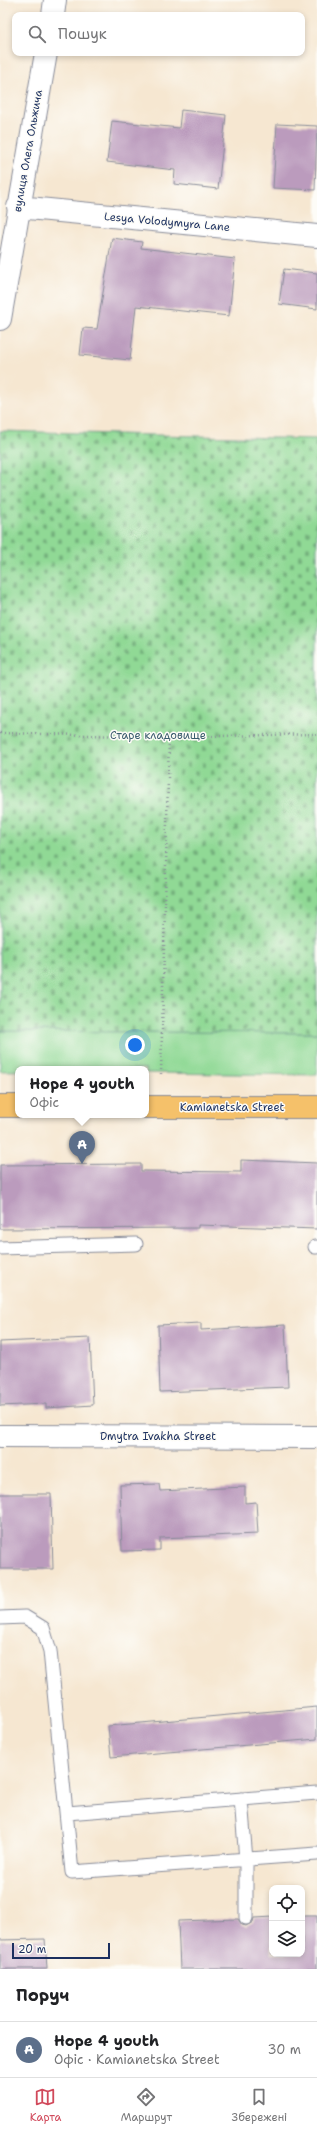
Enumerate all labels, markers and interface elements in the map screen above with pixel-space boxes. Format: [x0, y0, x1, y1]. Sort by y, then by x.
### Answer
search box [12, 12, 305, 56]
icon: search [26, 23, 48, 45]
text: Пошук [58, 24, 107, 44]
street label: вулиця Олега Ольжича [10, 89, 46, 213]
street label: Lesya Volodymyra Lane [103, 209, 231, 235]
park label: Старе кладовище [110, 728, 206, 743]
your location [125, 1035, 145, 1055]
popup [15, 1066, 149, 1118]
text: Hope 4 youth [29, 1074, 135, 1094]
text: Офіс [29, 1094, 59, 1111]
street label: Kamianetska Street [180, 1100, 284, 1115]
pin: A [69, 1131, 95, 1164]
street label: Dmytra Ivakha Street [100, 1429, 216, 1444]
map controls [269, 1885, 305, 1957]
button: locate [269, 1885, 305, 1921]
button: layers [269, 1921, 305, 1957]
scale bar [12, 1941, 110, 1960]
text: 20 m [18, 1942, 46, 1957]
text: Поруч [16, 1984, 69, 2006]
text: Hope 4 youth [54, 2031, 159, 2051]
text: A [24, 2041, 34, 2058]
text: 30 m [267, 2041, 301, 2058]
text: Офіс · Kamianetska Street [54, 2051, 220, 2068]
tab: Карта [30, 2086, 61, 2125]
tab: Маршрут [121, 2086, 172, 2125]
tab: Збережені [232, 2086, 287, 2125]

